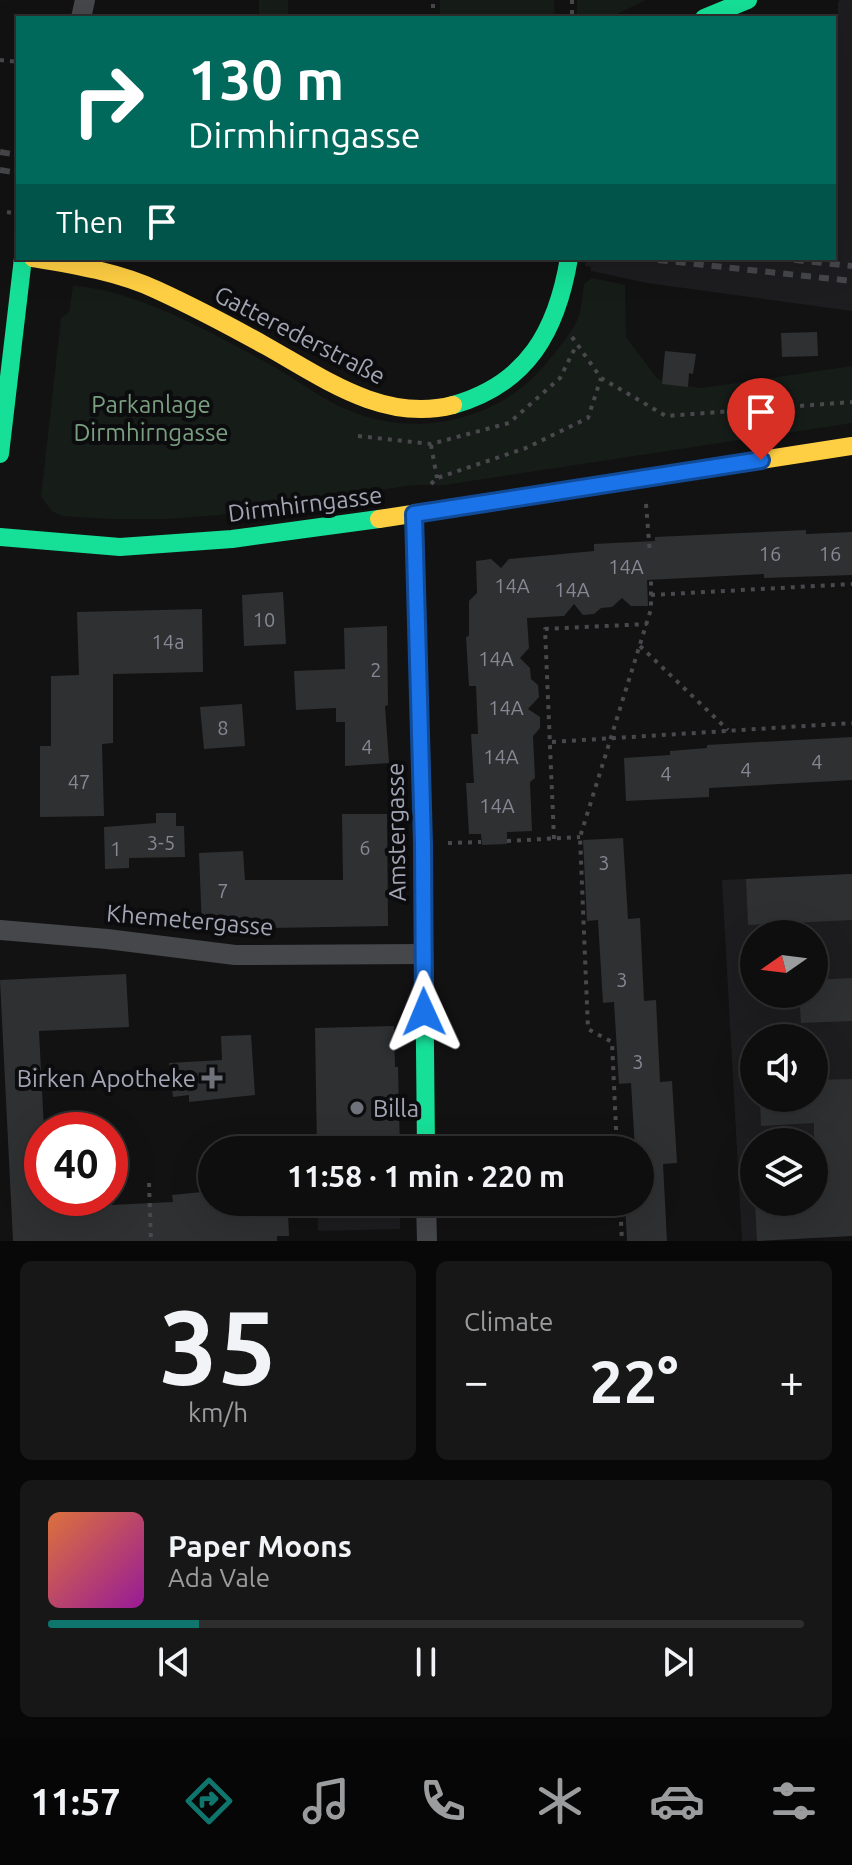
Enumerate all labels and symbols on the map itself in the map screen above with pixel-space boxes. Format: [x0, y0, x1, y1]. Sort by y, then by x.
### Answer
street label: Gatterederstraße [210, 280, 390, 390]
pin [727, 378, 795, 460]
park label: Parkanlage Dirmhirngasse [73, 391, 229, 446]
street label: Dirmhirngasse [226, 481, 384, 527]
house number: 16 [759, 542, 781, 565]
house number: 16 [819, 542, 841, 565]
house number: 14A [608, 555, 644, 578]
house number: 14A [494, 574, 530, 597]
house number: 14A [554, 578, 590, 601]
house number: 10 [253, 608, 275, 631]
house number: 14a [152, 630, 184, 653]
house number: 14A [478, 647, 514, 670]
house number: 2 [370, 658, 382, 681]
house number: 14A [488, 696, 524, 719]
house number: 8 [217, 716, 229, 739]
house number: 4 [361, 735, 373, 758]
house number: 14A [483, 745, 519, 768]
house number: 4 [811, 750, 823, 773]
house number: 4 [740, 758, 752, 781]
street label: Amstergasse [381, 762, 411, 902]
house number: 4 [660, 762, 672, 785]
house number: 47 [68, 770, 90, 793]
house number: 14A [479, 794, 515, 817]
house number: 3-5 [147, 831, 175, 854]
house number: 6 [359, 836, 371, 859]
house number: 1 [110, 837, 122, 860]
house number: 3 [598, 851, 610, 874]
house number: 7 [217, 879, 229, 902]
street label: Khemetergasse [105, 899, 275, 941]
north arrow [740, 920, 828, 1008]
house number: 3 [616, 968, 628, 991]
position arrow [382, 970, 466, 1054]
house number: 3 [632, 1050, 644, 1073]
place label: Birken Apotheke [17, 1065, 196, 1092]
marker: Birken Apotheke [203, 1069, 221, 1087]
place label: Billa [373, 1095, 419, 1122]
marker: Billa [348, 1099, 366, 1117]
speed limit sign: 40 [24, 1112, 128, 1216]

